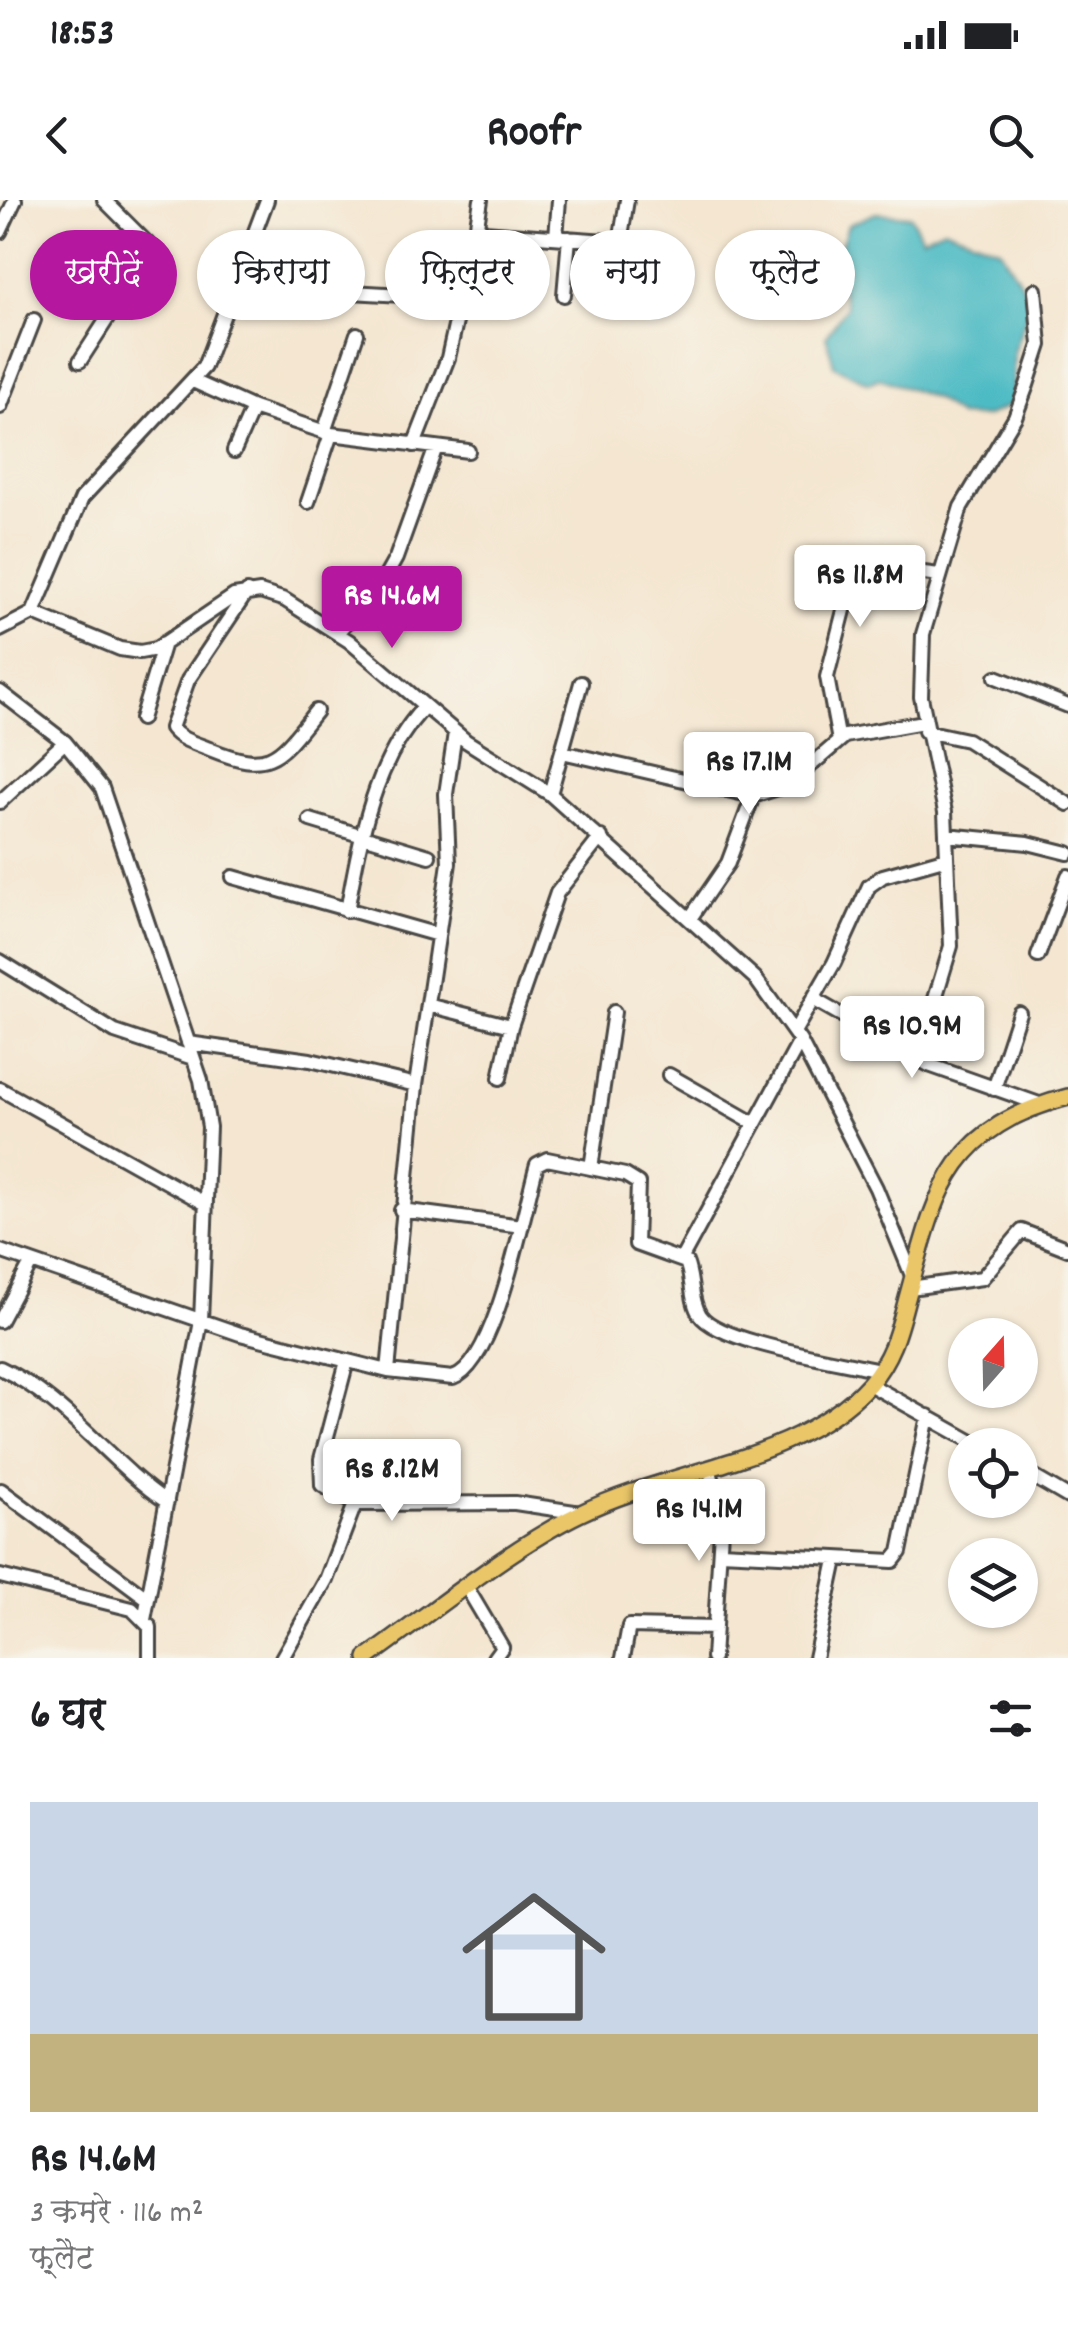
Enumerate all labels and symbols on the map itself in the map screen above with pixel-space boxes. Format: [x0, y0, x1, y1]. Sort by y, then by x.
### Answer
pin: Rs 11.8M [757, 545, 963, 630]
pin: Rs 14.6M [289, 566, 495, 651]
pin: Rs 17.1M [646, 732, 852, 817]
pin: Rs 10.9M [809, 996, 1015, 1081]
north arrow [948, 1318, 1038, 1408]
pin: Rs 8.12M [289, 1439, 495, 1524]
pin: Rs 14.1M [596, 1479, 802, 1564]

